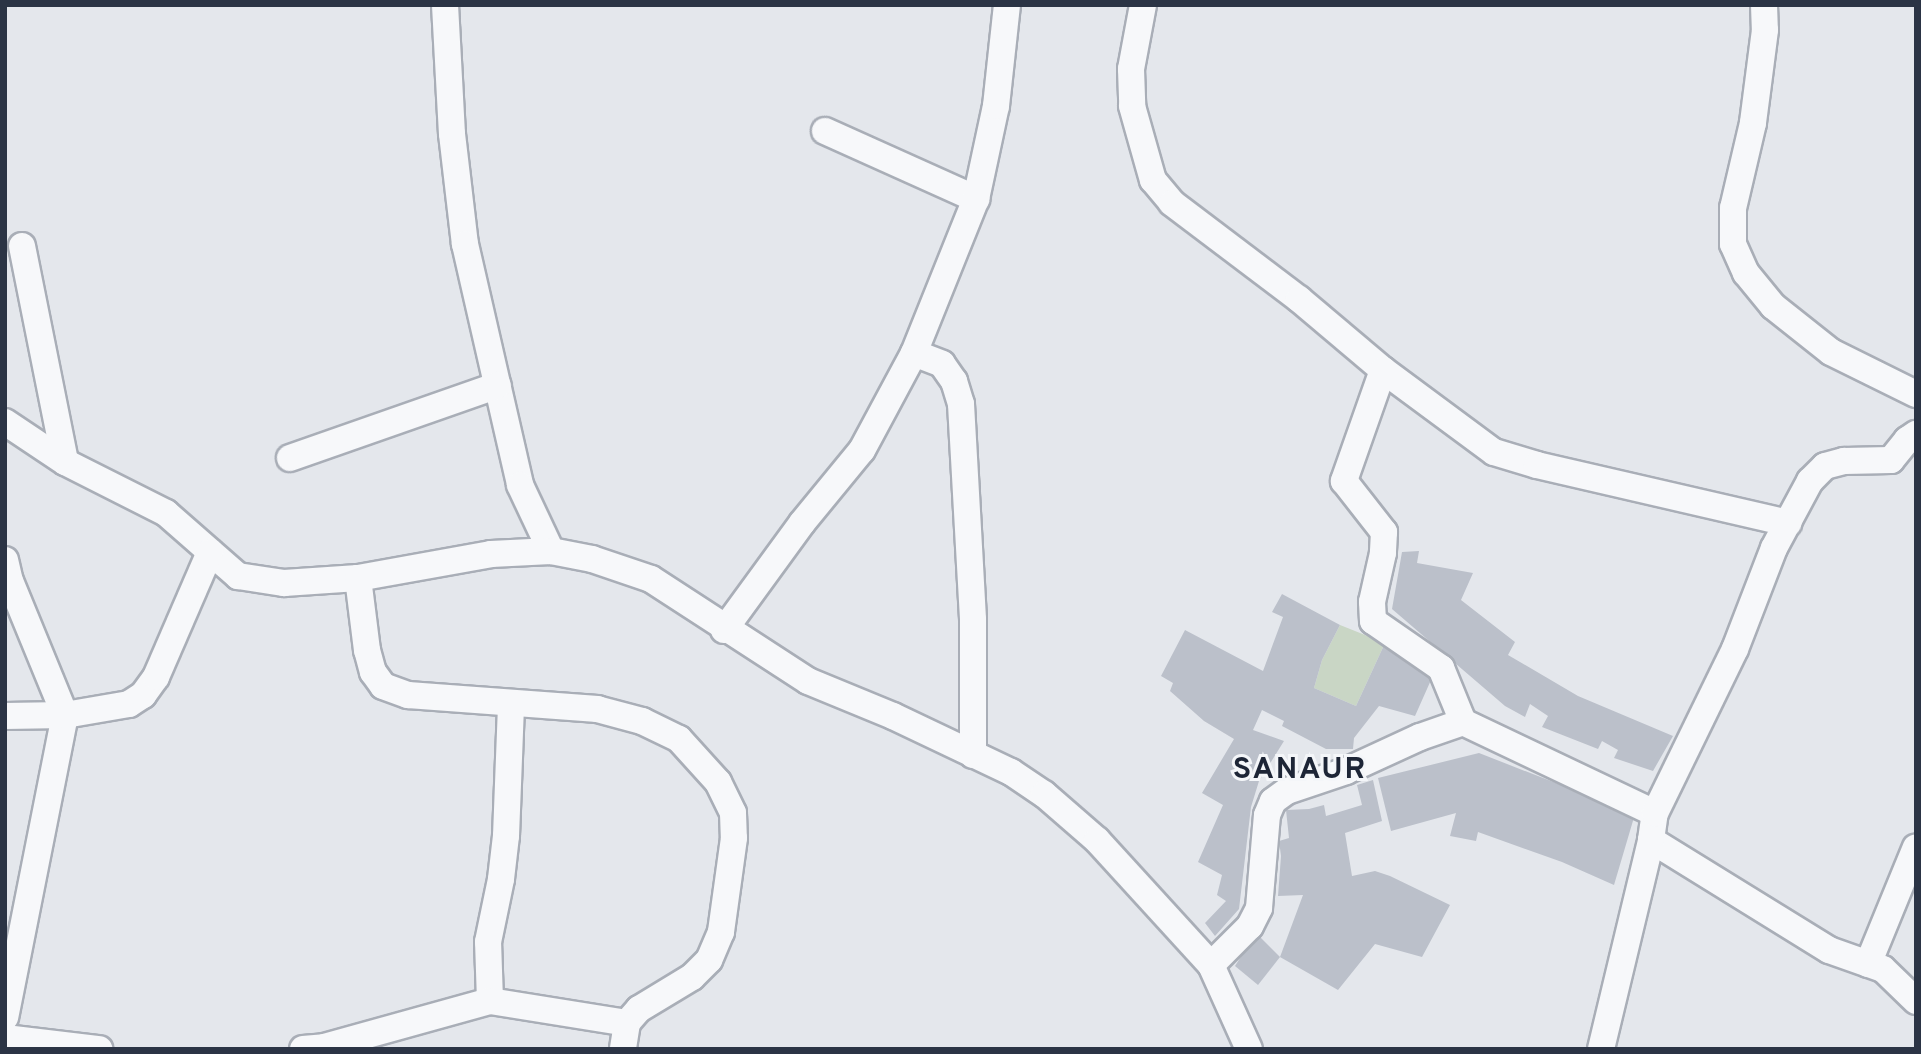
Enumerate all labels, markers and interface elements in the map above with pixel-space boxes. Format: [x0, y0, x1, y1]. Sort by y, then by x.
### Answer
district label: SANAUR [1234, 753, 1366, 789]

